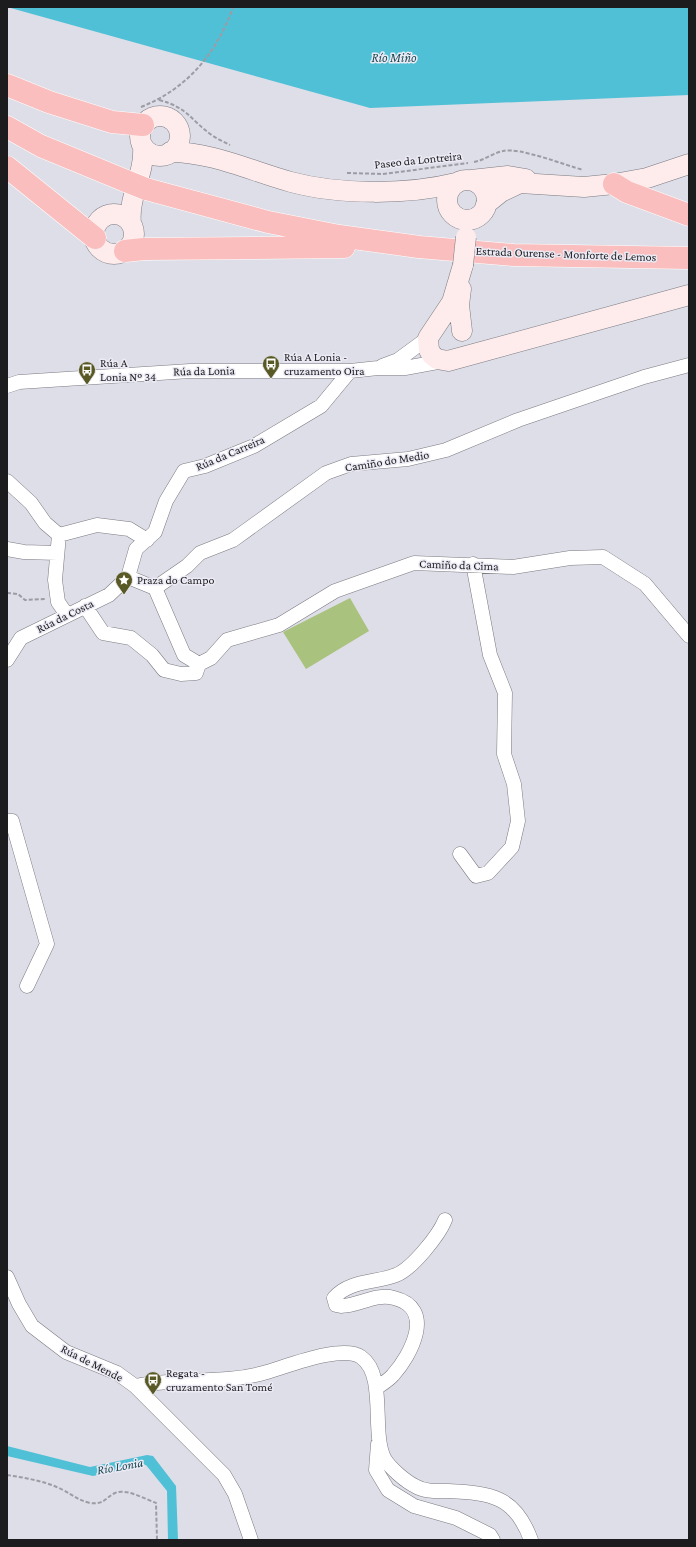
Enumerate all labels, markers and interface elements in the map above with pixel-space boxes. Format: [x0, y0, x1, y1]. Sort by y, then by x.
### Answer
water label: Río Miño [371, 50, 417, 65]
street label: Paseo da Lontreira [373, 148, 463, 172]
street label: Estrada Ourense - Monforte de Lemos [475, 244, 657, 264]
place label: Rúa A Lonia - cruzamento Oira [284, 350, 365, 378]
bus stop icon: Rúa A Lonia - cruzamento Oira [261, 354, 281, 379]
place label: Rúa A Lonia Nº 34 [100, 356, 156, 384]
bus stop icon: Rúa A Lonia Nº 34 [77, 360, 97, 385]
street label: Rúa da Lonia [173, 363, 236, 379]
street label: Rúa da Carreira [193, 432, 267, 474]
street label: Camiño do Medio [344, 447, 430, 475]
street label: Camiño da Cima [419, 557, 499, 573]
place icon: Praza do Campo [114, 570, 134, 595]
place label: Praza do Campo [137, 573, 215, 587]
street label: Rúa da Costa [34, 596, 96, 636]
street label: Rúa de Mende [59, 1341, 125, 1385]
place label: Regata - cruzamento San Tomé [166, 1366, 273, 1394]
bus stop icon: Regata - cruzamento San Tomé [143, 1370, 163, 1395]
water label: Río Lonia [96, 1455, 144, 1477]

